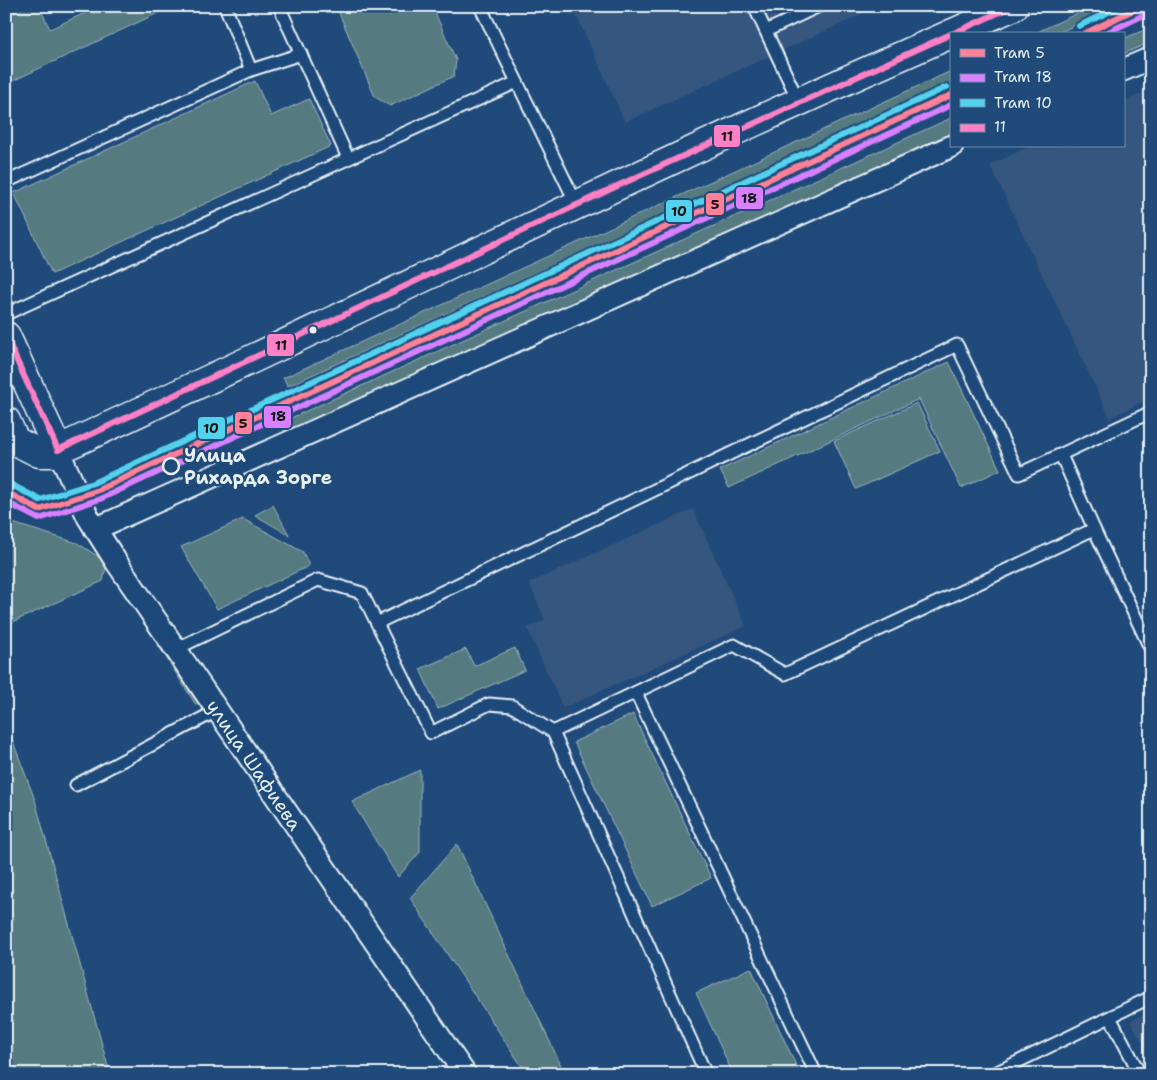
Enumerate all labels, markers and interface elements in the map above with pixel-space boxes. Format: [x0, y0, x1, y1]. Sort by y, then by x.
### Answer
legend [950, 32, 1124, 148]
text: Tram 5 [994, 43, 1045, 63]
text: Tram 18 [994, 67, 1052, 87]
text: Tram 10 [994, 93, 1052, 113]
text: 11 [994, 117, 1006, 137]
line badge: 11 [713, 124, 741, 148]
text: 11 [721, 127, 733, 145]
line badge: 18 [735, 186, 764, 210]
text: 18 [741, 189, 757, 207]
line badge: 5 [705, 192, 725, 216]
text: 5 [711, 195, 720, 213]
line badge: 10 [665, 199, 693, 223]
text: 10 [671, 202, 687, 220]
unlabelled marker [308, 325, 318, 335]
line badge: 11 [266, 333, 295, 357]
text: 11 [275, 336, 287, 354]
line badge: 18 [263, 405, 292, 429]
text: 18 [270, 407, 286, 425]
line badge: 5 [234, 411, 253, 435]
text: 5 [239, 414, 248, 432]
line badge: 10 [197, 416, 226, 440]
text: 10 [203, 419, 219, 437]
place label: Улица Рихарда Зорге [184, 443, 332, 490]
marker: Улица Рихарда Зорге [162, 457, 180, 475]
street label: улица Шафиева [201, 695, 308, 835]

